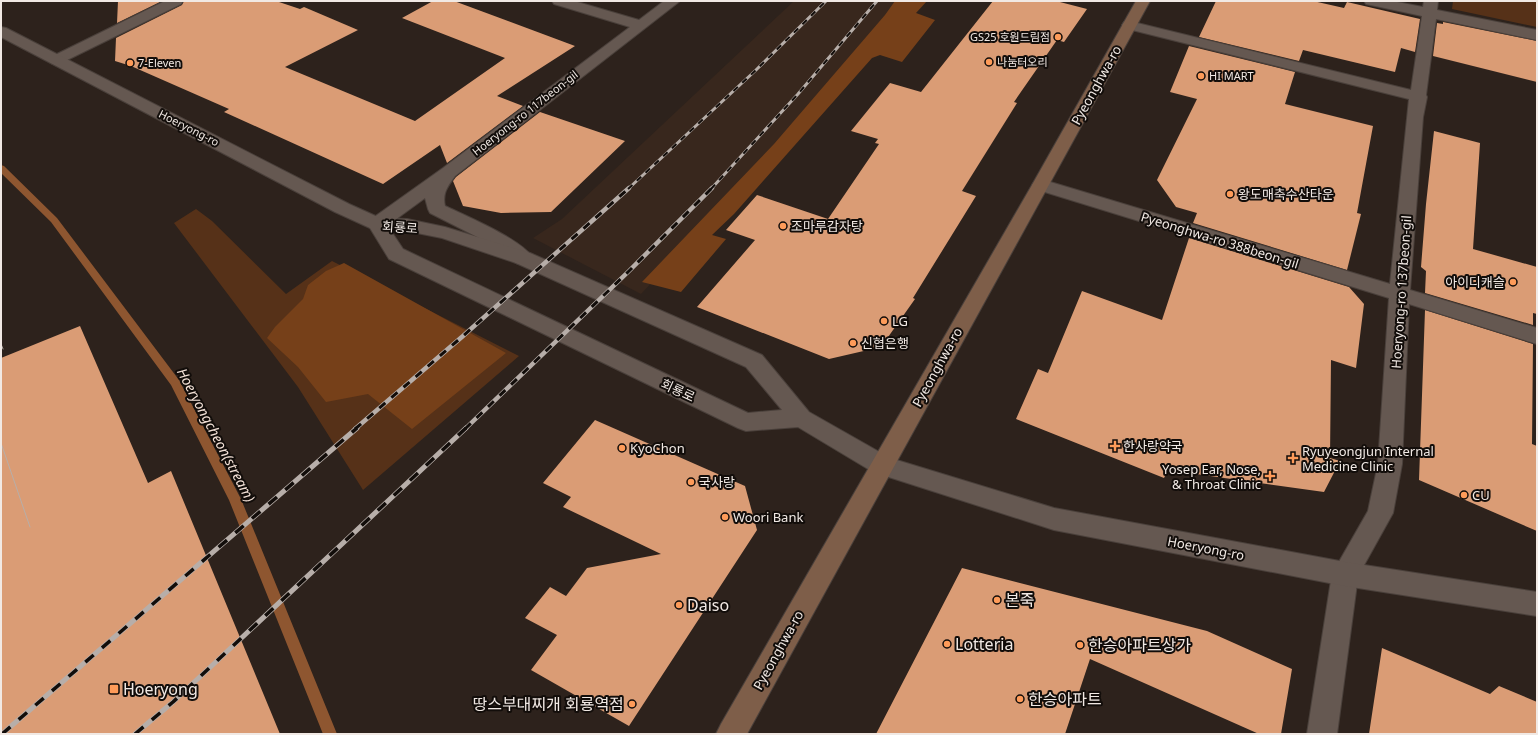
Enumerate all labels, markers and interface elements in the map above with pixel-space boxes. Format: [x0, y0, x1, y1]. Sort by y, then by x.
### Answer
place label: GS25 호원드림점 [970, 29, 1050, 44]
marker: GS25 호원드림점 [1053, 32, 1063, 42]
street label: Pyeonghwa-ro [1067, 42, 1125, 128]
place label: 나눔터오리 [997, 54, 1048, 69]
place label: 7-Eleven [138, 55, 181, 70]
marker: 나눔터오리 [984, 57, 994, 67]
marker: 7-Eleven [125, 58, 135, 68]
street label: Hoeryong-ro 117beon-gil [469, 67, 581, 159]
place label: HI MART [1209, 68, 1254, 83]
marker: HI MART [1196, 71, 1206, 81]
street label: Hoeryong-ro [156, 106, 222, 149]
place label: 왕도매축수산타운 [1238, 185, 1334, 203]
marker: 왕도매축수산타운 [1225, 189, 1235, 199]
street label: Pyeonghwa-ro 388beon-gil [1139, 207, 1301, 273]
street label: Hoeryong-ro 137beon-gil [1387, 215, 1415, 369]
street label: 회룡로 [381, 217, 419, 237]
place label: 조마루감자탕 [791, 217, 863, 235]
marker: 조마루감자탕 [778, 221, 788, 231]
place label: 아이디캐슬 [1445, 273, 1505, 291]
marker: 아이디캐슬 [1508, 277, 1518, 287]
place label: LG [892, 312, 908, 330]
marker: LG [879, 316, 889, 326]
street label: Pyeonghwa-ro [908, 324, 966, 410]
place label: 신협은행 [861, 334, 909, 352]
marker: 신협은행 [848, 338, 858, 348]
water label: Hoeryongcheon(stream) [173, 364, 260, 505]
street label: 회룡로 [658, 374, 698, 406]
place label: 한사랑약국 [1123, 437, 1183, 455]
place label: KyoChon [630, 439, 685, 457]
marker: 한사랑약국 [1110, 441, 1120, 451]
place label: Ryuyeongjun Internal Medicine Clinic [1302, 442, 1434, 475]
marker: KyoChon [617, 443, 627, 453]
marker: Ryuyeongjun Internal Medicine Clinic [1287, 452, 1299, 464]
place label: Yosep Ear, Nose, & Throat Clinic [1162, 460, 1261, 493]
marker: Yosep Ear, Nose, & Throat Clinic [1264, 470, 1276, 482]
place label: 국사랑 [699, 473, 735, 491]
marker: 국사랑 [686, 477, 696, 487]
place label: CU [1472, 486, 1490, 504]
marker: CU [1459, 490, 1469, 500]
place label: Woori Bank [733, 508, 803, 526]
marker: Woori Bank [720, 512, 730, 522]
street label: Hoeryong-ro [1166, 532, 1246, 564]
place label: 본죽 [1005, 589, 1034, 611]
place label: Daiso [687, 594, 729, 616]
marker: 본죽 [992, 595, 1002, 605]
marker: Daiso [674, 600, 684, 610]
street label: Pyeonghwa-ro [749, 607, 807, 693]
place label: Lotteria [955, 633, 1013, 655]
place label: 한승아파트상가 [1088, 634, 1191, 656]
marker: Lotteria [942, 639, 952, 649]
marker: 한승아파트상가 [1075, 640, 1085, 650]
place label: Hoeryong [123, 678, 198, 700]
marker: Hoeryong [108, 683, 120, 695]
place label: 한승아파트 [1028, 688, 1102, 710]
place label: 땅스부대찌개 회룡역점 [473, 693, 624, 715]
marker: 한승아파트 [1015, 694, 1025, 704]
marker: 땅스부대찌개 회룡역점 [627, 699, 637, 709]

